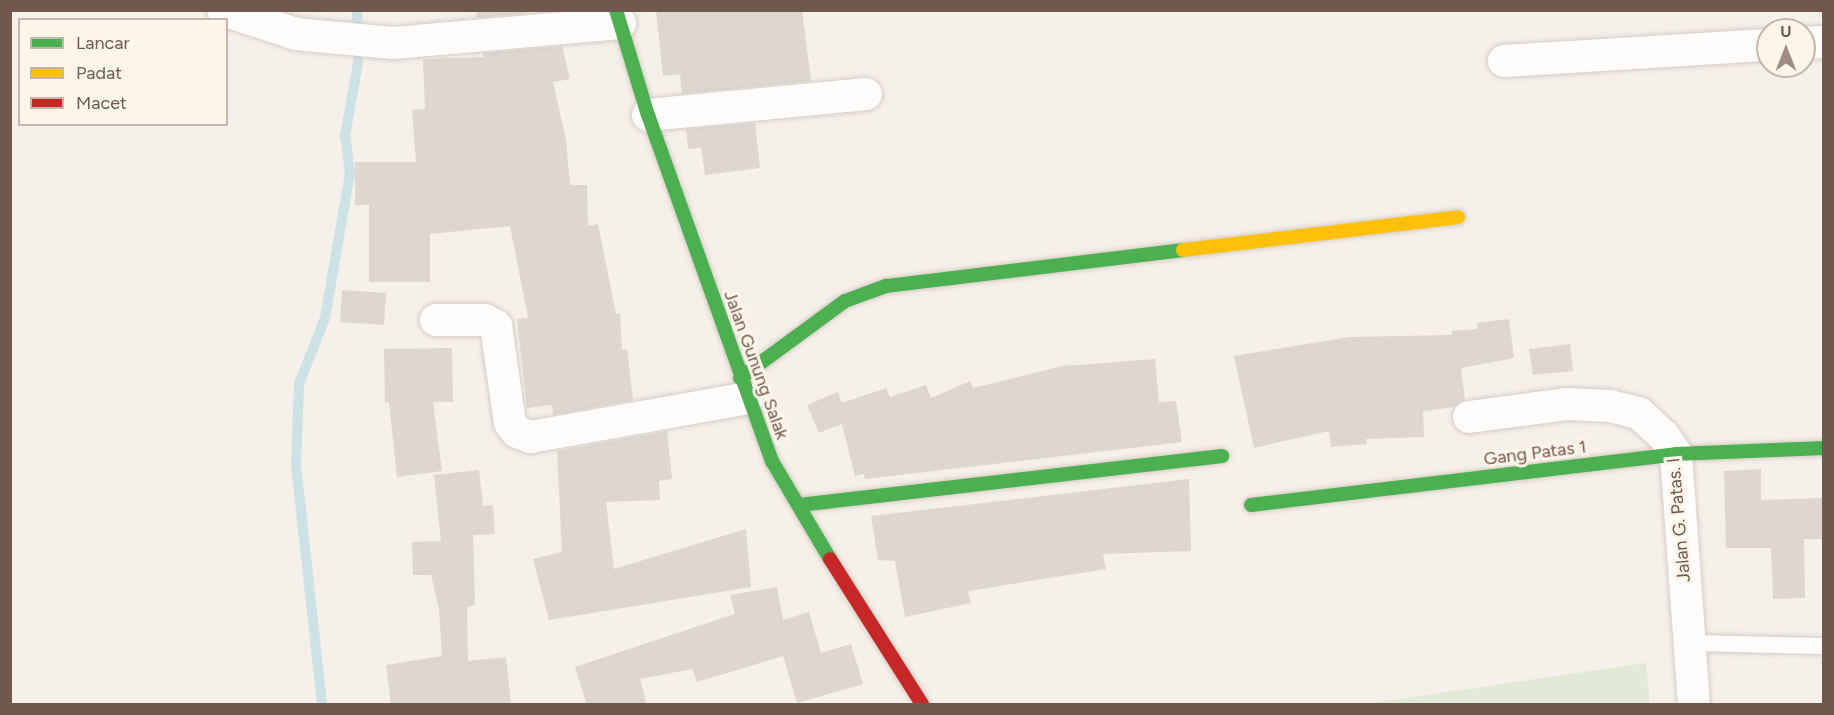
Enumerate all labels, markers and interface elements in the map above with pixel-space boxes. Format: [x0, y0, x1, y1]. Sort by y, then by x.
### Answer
legend [18, 18, 228, 126]
north arrow [1756, 18, 1816, 78]
text: U [1780, 22, 1792, 41]
text: Lancar [76, 32, 130, 54]
text: Padat [76, 62, 122, 84]
text: Macet [76, 92, 127, 114]
street label: Jalan Gunung Salak [719, 288, 793, 442]
street label: Gang Patas 1 [1482, 436, 1588, 470]
street label: Jalan G. Patas. I [1663, 457, 1695, 583]

